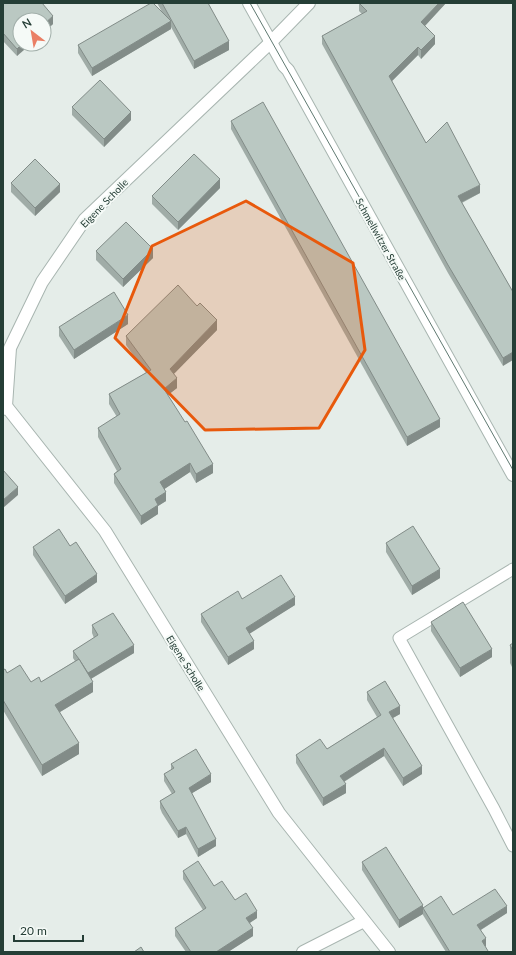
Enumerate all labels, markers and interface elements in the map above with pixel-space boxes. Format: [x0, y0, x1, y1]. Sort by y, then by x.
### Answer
north arrow [12, 12, 52, 52]
text: N [20, 15, 34, 31]
street label: Eigene Scholle [78, 176, 130, 230]
street label: Schmellwitzer Straße [353, 196, 409, 282]
street label: Eigene Scholle [164, 633, 208, 693]
scale bar [14, 917, 83, 943]
text: 20 m [20, 923, 47, 938]

